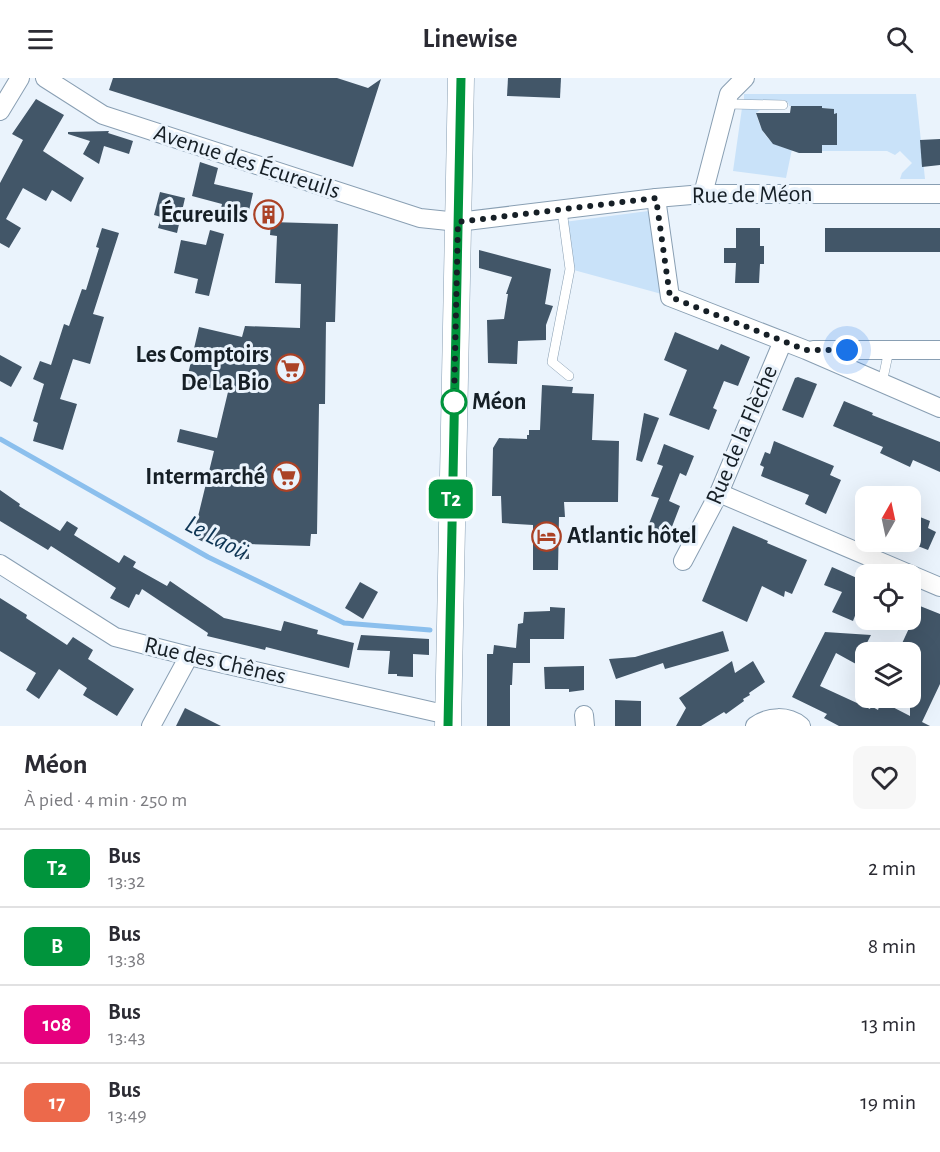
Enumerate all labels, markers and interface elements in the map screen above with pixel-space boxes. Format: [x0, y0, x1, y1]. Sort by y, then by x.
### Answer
icon: menu [24, 23, 57, 56]
icon: search [883, 23, 916, 56]
text: Linewise [423, 25, 517, 52]
street label: Avenue des Écureuils [151, 119, 344, 203]
street label: Rue de Méon [691, 182, 813, 208]
place label: Écureuils [161, 199, 248, 227]
building icon: Écureuils [253, 199, 285, 231]
your location [832, 335, 862, 365]
place label: Les Comptoirs De La Bio [135, 343, 269, 395]
supermarket icon: Les Comptoirs De La Bio [274, 353, 306, 385]
street label: Rue de la Flèche [702, 362, 782, 508]
marker: Méon [441, 389, 467, 415]
place label: Méon [472, 390, 526, 414]
supermarket icon: Intermarché [270, 461, 302, 493]
place label: Intermarché [145, 465, 265, 489]
line badge: T2 [424, 480, 478, 518]
north arrow [855, 486, 921, 552]
map controls [855, 486, 921, 708]
text: T2 [441, 489, 461, 510]
water label: Le Laoü [181, 511, 253, 565]
hotel icon: Atlantic hôtel [530, 520, 562, 552]
place label: Atlantic hôtel [567, 524, 697, 548]
button: locate [855, 564, 921, 630]
street label: Rue des Chênes [142, 633, 288, 689]
button: layers [855, 642, 921, 708]
button: heart [853, 746, 916, 809]
text: Méon [24, 751, 88, 779]
text: À pied · 4 min · 250 m [24, 790, 187, 810]
text: Bus [108, 845, 141, 867]
text: 2 min [868, 857, 916, 879]
text: T2 [47, 858, 67, 879]
text: 13:32 [108, 871, 145, 891]
text: Bus [108, 923, 141, 945]
text: 8 min [868, 935, 916, 957]
text: B [51, 936, 63, 957]
text: 13:38 [108, 949, 145, 969]
text: Bus [108, 1001, 141, 1023]
text: 13 min [861, 1013, 916, 1035]
text: 108 [43, 1014, 71, 1035]
text: 13:43 [108, 1027, 146, 1047]
text: Bus [108, 1079, 141, 1101]
text: 19 min [860, 1091, 916, 1113]
text: 17 [49, 1092, 65, 1113]
text: 13:49 [108, 1105, 147, 1125]

